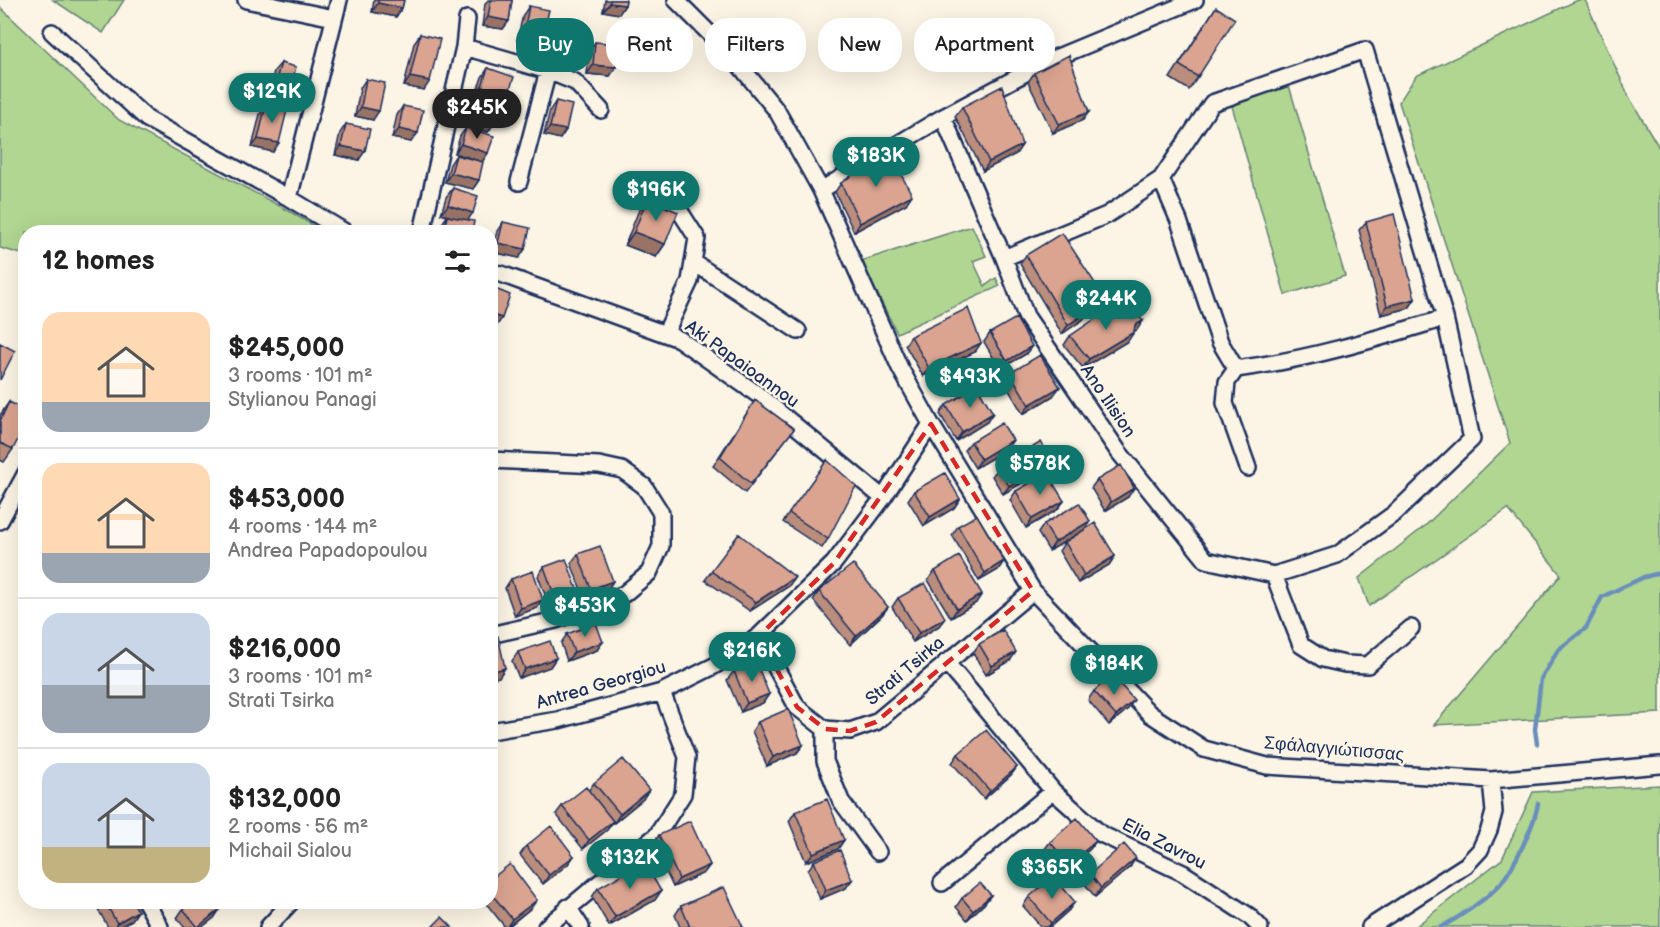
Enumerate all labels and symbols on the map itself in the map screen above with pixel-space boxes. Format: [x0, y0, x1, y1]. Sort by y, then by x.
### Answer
pin: $129K [230, 73, 314, 124]
pin: $245K [435, 89, 519, 140]
pin: $183K [834, 137, 918, 188]
pin: $196K [614, 171, 698, 222]
pin: $244K [1064, 280, 1148, 331]
street label: Aki Papaioannou [681, 316, 803, 412]
pin: $493K [928, 358, 1012, 409]
street label: Ano Ilision [1076, 360, 1140, 442]
pin: $578K [998, 445, 1082, 496]
pin: $453K [543, 587, 627, 638]
pin: $216K [710, 632, 794, 683]
street label: Strati Tsirka [861, 632, 949, 710]
pin: $184K [1072, 645, 1156, 696]
street label: Antrea Georgiou [534, 656, 668, 714]
street label: Σφάλαγγιώτισσας [1263, 732, 1405, 766]
street label: Elia Zavrou [1119, 814, 1209, 874]
pin: $132K [588, 839, 672, 890]
pin: $365K [1010, 849, 1094, 900]

